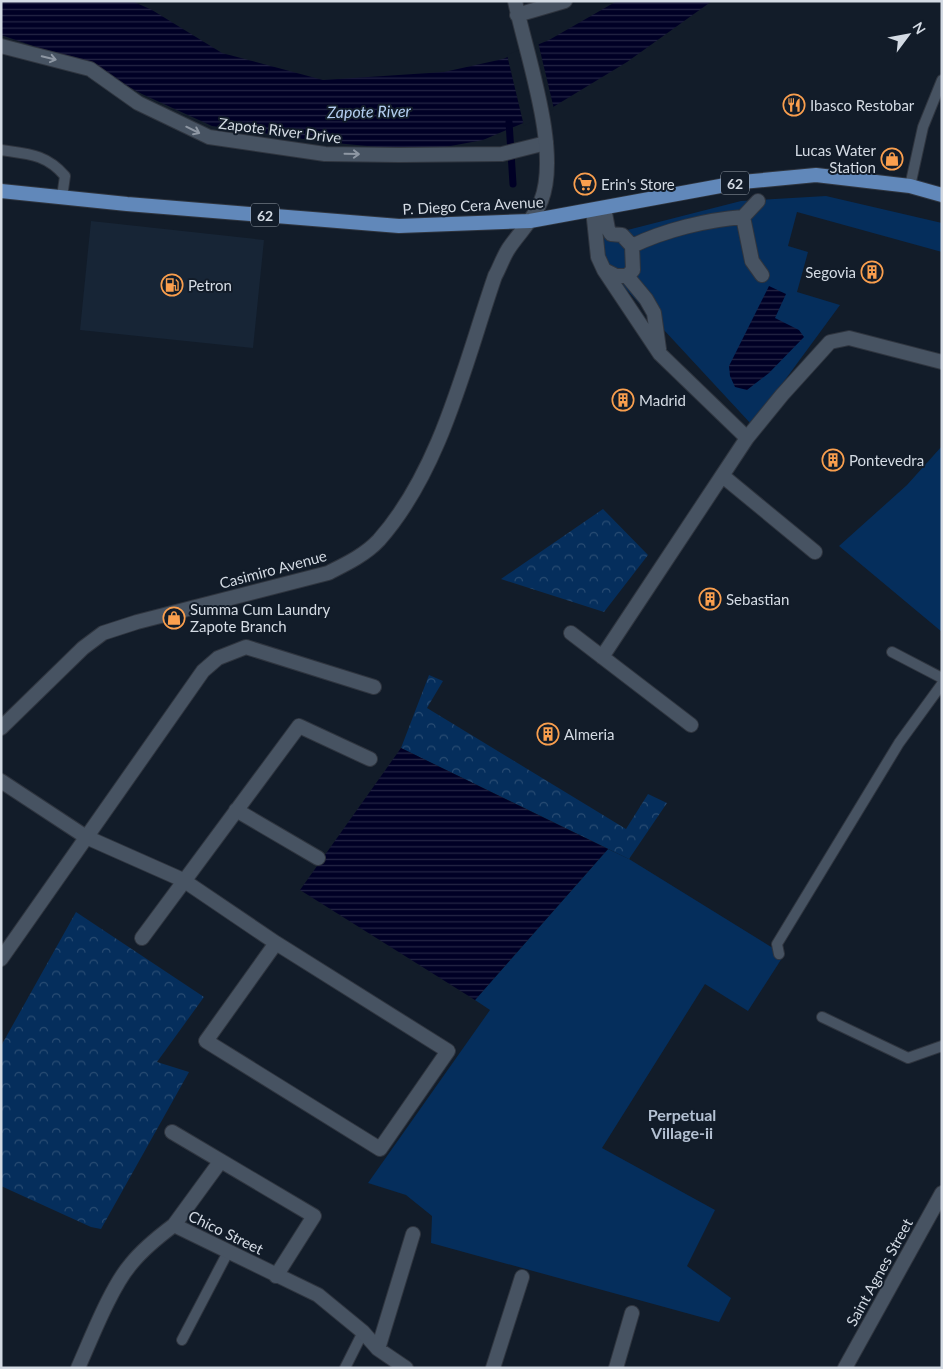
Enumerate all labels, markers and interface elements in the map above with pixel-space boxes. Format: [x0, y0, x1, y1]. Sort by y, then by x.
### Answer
north arrow [883, 10, 933, 60]
text: N [909, 19, 930, 37]
one-way arrow [40, 54, 56, 63]
restaurant icon: Ibasco Restobar [782, 93, 806, 117]
place label: Ibasco Restobar [810, 96, 915, 114]
water label: Zapote River [326, 101, 412, 121]
street label: Zapote River Drive [218, 114, 342, 146]
one-way arrow [185, 125, 200, 135]
place label: Lucas Water Station [795, 141, 877, 176]
shop icon: Lucas Water Station [880, 147, 904, 171]
one-way arrow [344, 150, 360, 159]
supermarket icon: Erin's Store [573, 172, 597, 196]
road number: 62 [721, 172, 749, 194]
place label: Erin's Store [601, 175, 675, 193]
street label: P. Diego Cera Avenue [402, 192, 544, 218]
road number: 62 [251, 204, 279, 226]
building icon: Segovia [860, 260, 884, 284]
place label: Segovia [805, 263, 856, 281]
fuel station icon: Petron [160, 273, 184, 297]
place label: Petron [188, 276, 232, 294]
building icon: Madrid [611, 388, 635, 412]
place label: Madrid [639, 391, 686, 409]
building icon: Pontevedra [821, 448, 845, 472]
place label: Pontevedra [849, 451, 924, 469]
street label: Casimiro Avenue [217, 546, 329, 592]
building icon: Sebastian [698, 587, 722, 611]
place label: Sebastian [726, 590, 789, 608]
place label: Summa Cum Laundry Zapote Branch [190, 600, 331, 635]
shop icon: Summa Cum Laundry Zapote Branch [162, 606, 186, 630]
building icon: Almeria [536, 722, 560, 746]
place label: Almeria [564, 725, 614, 743]
district label: Perpetual Village-ii [648, 1105, 716, 1142]
street label: Chico Street [186, 1206, 267, 1258]
street label: Saint Agnes Street [842, 1215, 916, 1329]

